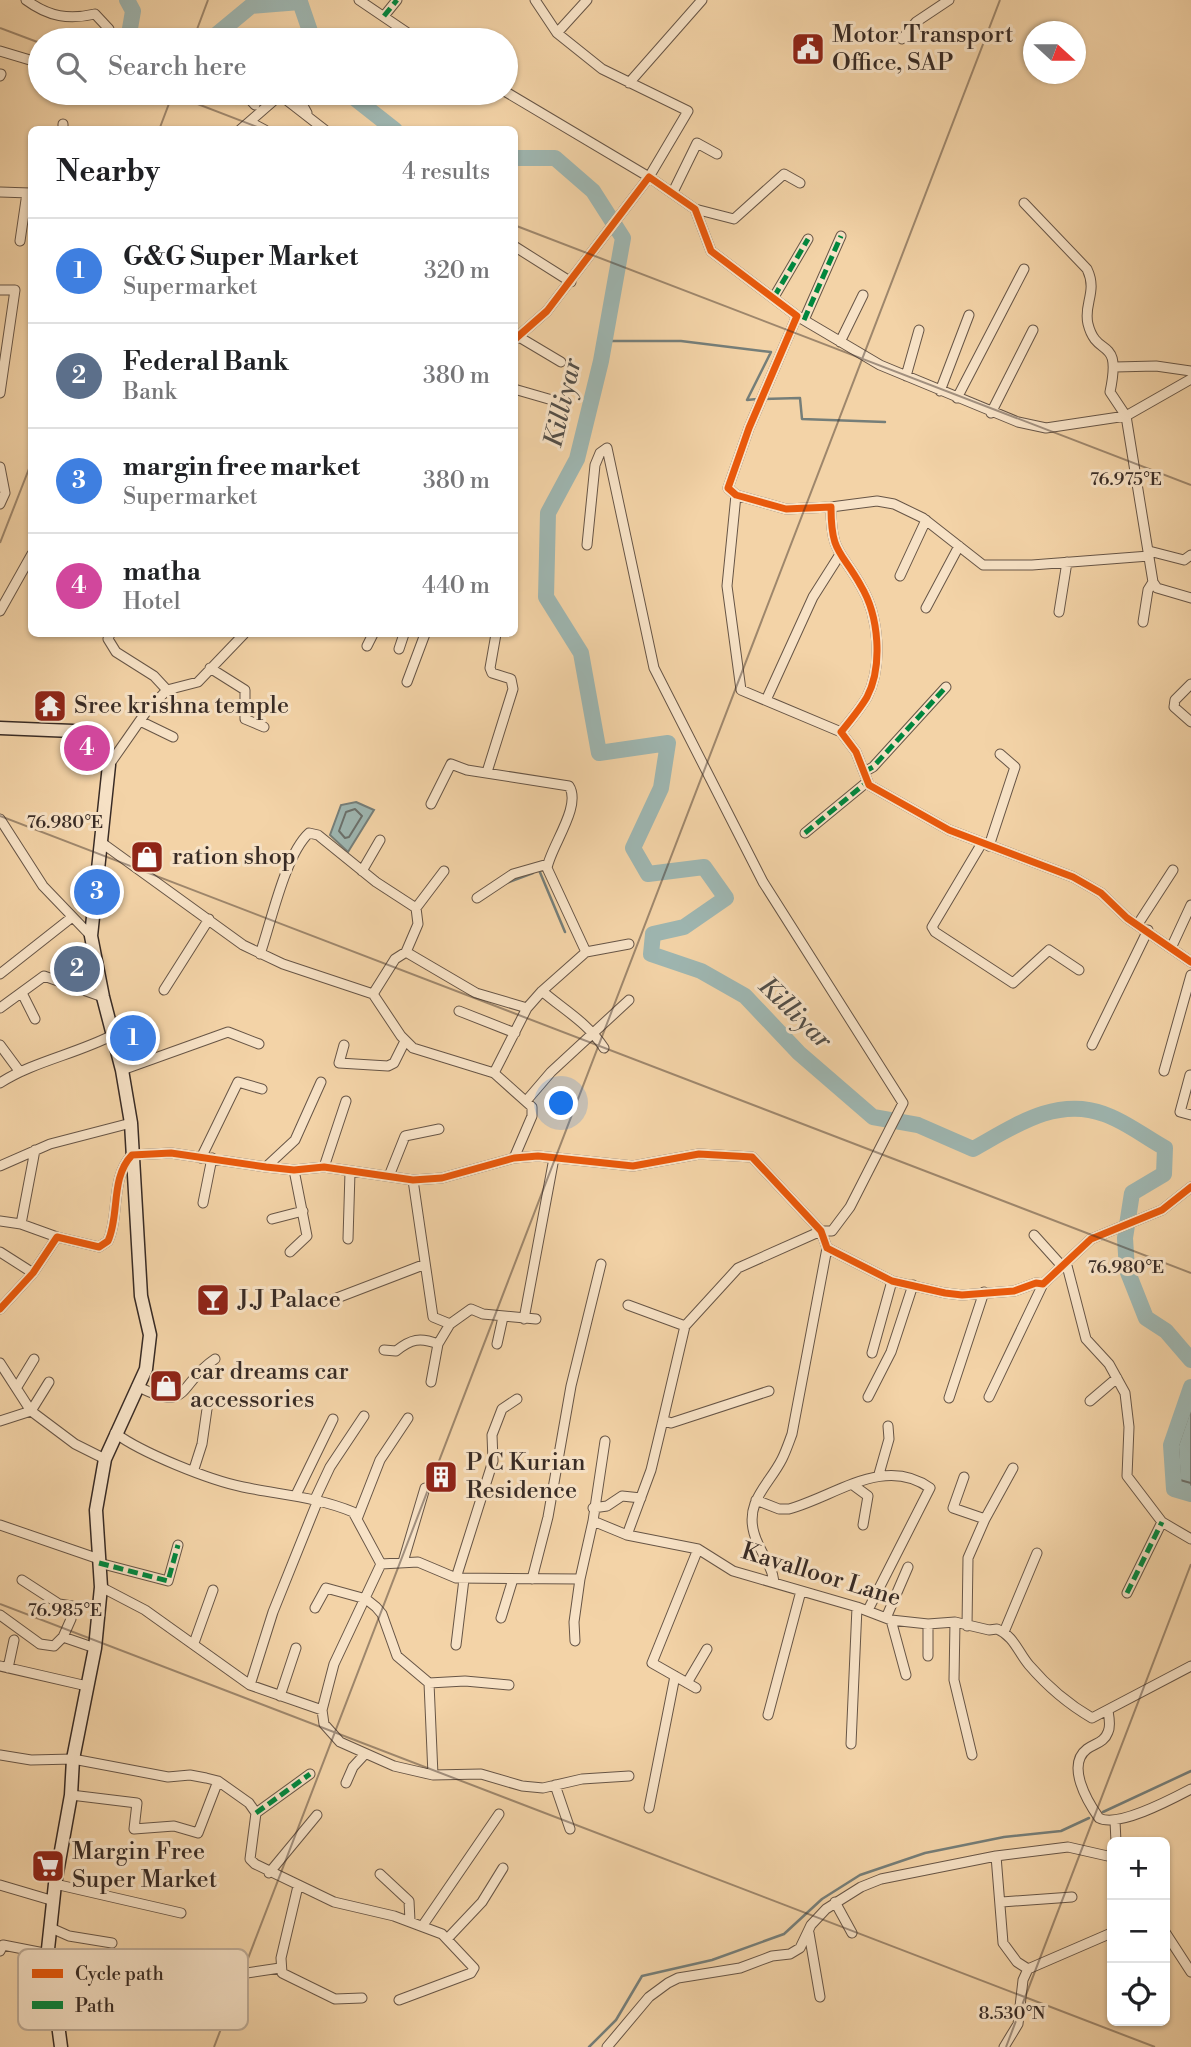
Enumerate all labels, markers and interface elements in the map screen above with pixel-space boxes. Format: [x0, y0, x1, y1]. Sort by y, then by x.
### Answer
place label: Motor Transport Office, SAP [832, 20, 1014, 78]
north arrow [1023, 21, 1086, 84]
search box [28, 28, 518, 105]
public building icon: Motor Transport Office, SAP [789, 30, 827, 68]
icon: search [52, 48, 90, 86]
text: Search here [108, 51, 247, 83]
text: Nearby [56, 153, 160, 191]
text: 4 results [402, 158, 490, 186]
text: G&G Super Market [123, 241, 358, 273]
text: 1 [73, 257, 85, 285]
text: 320 m [424, 257, 490, 285]
text: Supermarket [123, 273, 258, 301]
text: Federal Bank [123, 346, 289, 378]
water label: Killiyar [537, 355, 589, 451]
text: 2 [72, 362, 86, 390]
text: 380 m [423, 362, 490, 390]
text: Bank [123, 378, 177, 406]
text: margin free market [123, 451, 360, 483]
text: 3 [72, 467, 86, 495]
text: 380 m [423, 467, 490, 495]
text: 76.975°E [1090, 468, 1162, 491]
text: Supermarket [123, 483, 258, 511]
text: matha [123, 556, 201, 588]
text: 4 [71, 572, 87, 600]
text: 440 m [422, 572, 490, 600]
text: Hotel [123, 588, 181, 616]
temple icon: Sree krishna temple [31, 687, 69, 725]
place label: Sree krishna temple [74, 691, 289, 721]
pin: 4 [64, 722, 110, 774]
text: 76.980°E [27, 811, 103, 834]
shop icon: ration shop [128, 838, 166, 876]
place label: ration shop [172, 842, 296, 872]
pin: 3 [74, 866, 120, 918]
pin: 2 [54, 943, 100, 995]
water label: Killiyar [751, 970, 839, 1057]
pin: 1 [110, 1012, 156, 1064]
your location [544, 1086, 578, 1120]
text: 76.980°E [1088, 1256, 1164, 1279]
bar icon: J.J Palace [194, 1281, 232, 1319]
place label: J.J Palace [237, 1285, 341, 1315]
place label: car dreams car accessories [190, 1357, 349, 1415]
shop icon: car dreams car accessories [147, 1367, 185, 1405]
place label: P C Kurian Residence [466, 1448, 586, 1506]
building icon: P C Kurian Residence [422, 1458, 460, 1496]
street label: Kavalloor Lane [738, 1536, 904, 1614]
text: 76.985°E [28, 1599, 102, 1622]
place label: Margin Free Super Market [72, 1837, 218, 1895]
map controls [1107, 1837, 1170, 2026]
button: + [1107, 1837, 1170, 1900]
supermarket icon: Margin Free Super Market [29, 1847, 67, 1885]
button: − [1107, 1900, 1170, 1963]
legend [18, 1949, 248, 2030]
text: Cycle path [75, 1962, 164, 1986]
button: locate [1107, 1963, 1170, 2026]
text: Path [75, 1994, 115, 2018]
text: 8.530°N [979, 2002, 1046, 2025]

